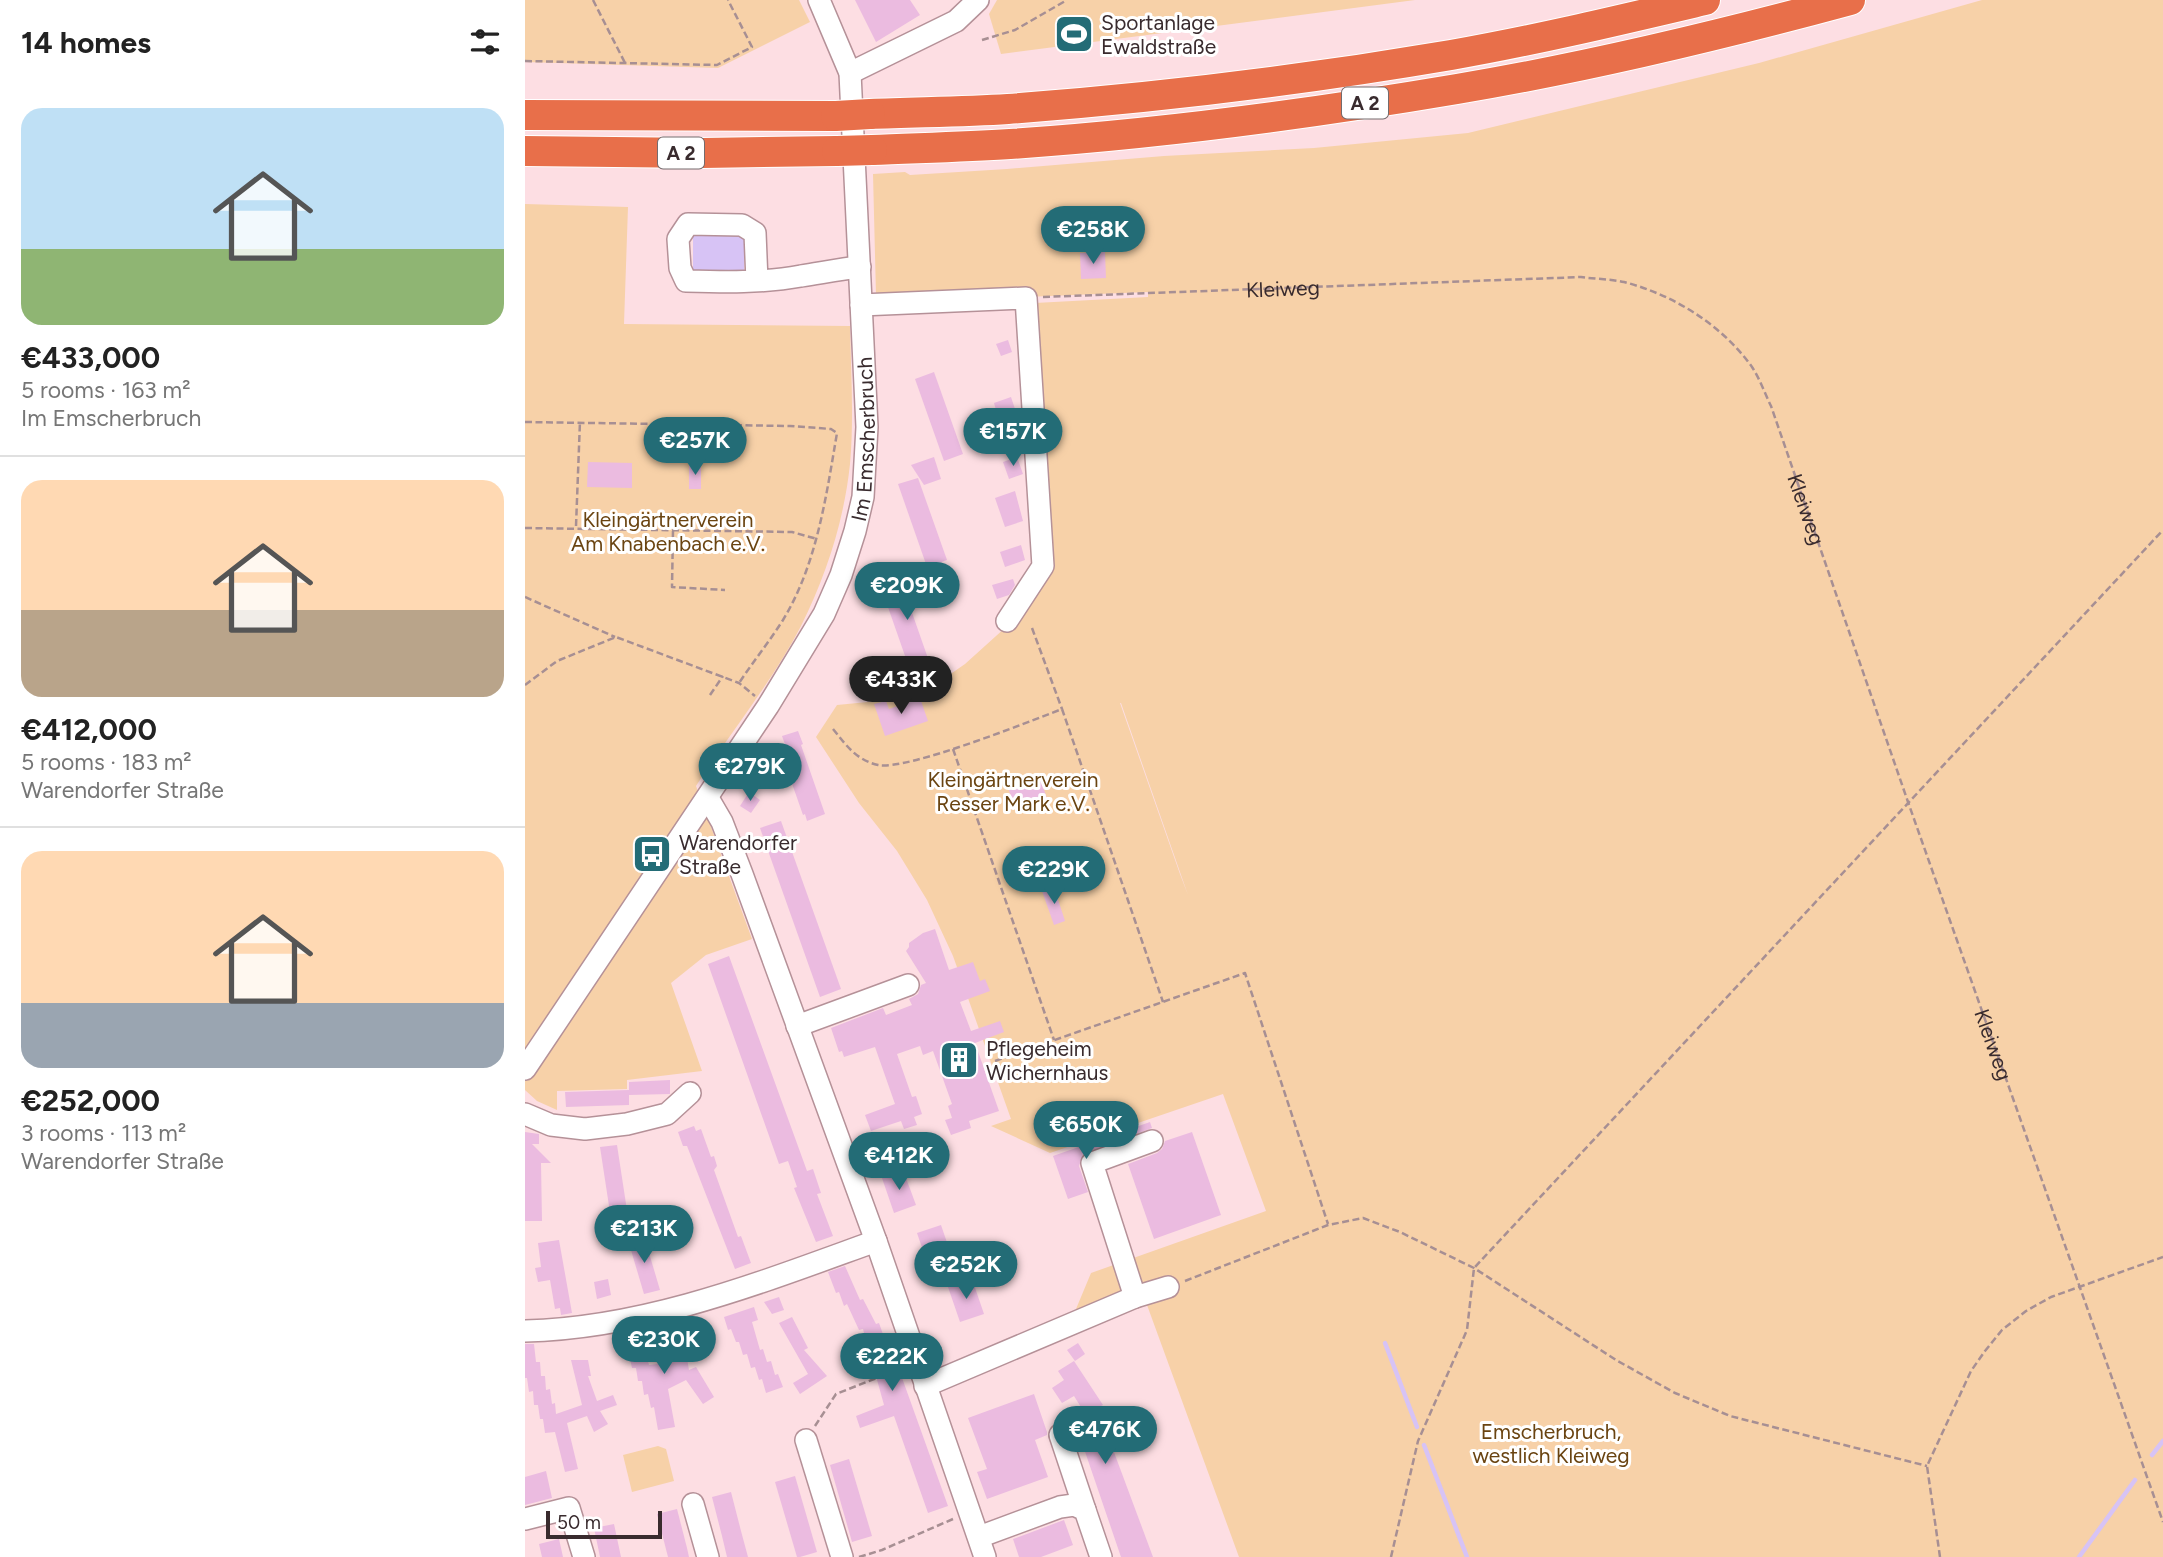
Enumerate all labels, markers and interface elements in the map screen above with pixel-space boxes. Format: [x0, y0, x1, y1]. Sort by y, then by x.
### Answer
place label: Sportanlage Ewaldstraße [1101, 10, 1216, 59]
sports icon: Sportanlage Ewaldstraße [1053, 13, 1095, 55]
icon: filters [466, 23, 504, 61]
text: 14 homes [21, 24, 151, 61]
road number: A 2 [1342, 88, 1388, 118]
road number: A 2 [658, 138, 704, 168]
icon: home [200, 153, 326, 279]
pin: €258K [1044, 206, 1142, 266]
text: €258K [1057, 215, 1129, 243]
street label: Kleiweg [1245, 274, 1320, 302]
text: €433,000 [21, 339, 160, 376]
street label: Im Emscherbruch [845, 356, 880, 524]
text: 5 rooms · 163 m² [21, 376, 190, 404]
text: Im Emscherbruch [21, 404, 201, 432]
pin: €157K [964, 408, 1062, 468]
text: €157K [979, 417, 1047, 445]
pin: €257K [646, 418, 744, 477]
text: €257K [660, 426, 730, 454]
street label: Kleiweg [1783, 470, 1831, 548]
park label: Kleingärtnerverein Am Knabenbach e.V. [571, 507, 765, 556]
icon: home [200, 525, 326, 651]
pin: €209K [858, 562, 956, 622]
text: €209K [871, 571, 943, 599]
pin: €433K [852, 656, 950, 716]
text: €433K [865, 665, 937, 693]
text: €412,000 [21, 711, 157, 748]
pin: €279K [701, 744, 799, 803]
text: 5 rooms · 183 m² [21, 748, 192, 776]
text: €279K [715, 752, 785, 780]
park label: Kleingärtnerverein Resser Mark e.V. [927, 767, 1099, 816]
text: Warendorfer Straße [21, 776, 224, 804]
place label: Warendorfer Straße [679, 830, 797, 879]
bus stop icon: Warendorfer Straße [631, 833, 673, 875]
pin: €229K [1005, 846, 1103, 906]
text: €229K [1018, 855, 1090, 883]
icon: home [200, 896, 326, 1022]
street label: Kleiweg [1970, 1006, 2018, 1083]
place label: Pflegeheim Wichernhaus [986, 1036, 1108, 1085]
building icon: Pflegeheim Wichernhaus [938, 1039, 980, 1081]
text: €252,000 [21, 1082, 160, 1119]
pin: €650K [1037, 1102, 1135, 1161]
text: €650K [1050, 1110, 1122, 1138]
text: 3 rooms · 113 m² [21, 1119, 186, 1147]
pin: €412K [850, 1132, 948, 1192]
text: €412K [865, 1141, 933, 1169]
text: Warendorfer Straße [21, 1147, 224, 1175]
pin: €213K [595, 1206, 693, 1265]
text: €213K [610, 1214, 678, 1242]
pin: €252K [917, 1242, 1015, 1301]
text: €252K [930, 1250, 1002, 1278]
pin: €230K [615, 1316, 713, 1376]
text: €230K [628, 1325, 700, 1353]
pin: €222K [843, 1334, 941, 1393]
text: €222K [856, 1342, 928, 1370]
pin: €476K [1056, 1406, 1154, 1466]
text: €476K [1069, 1415, 1141, 1443]
park label: Emscherbruch, westlich Kleiweg [1473, 1419, 1629, 1468]
scale bar [546, 1508, 661, 1540]
text: 50 m [557, 1511, 601, 1534]

